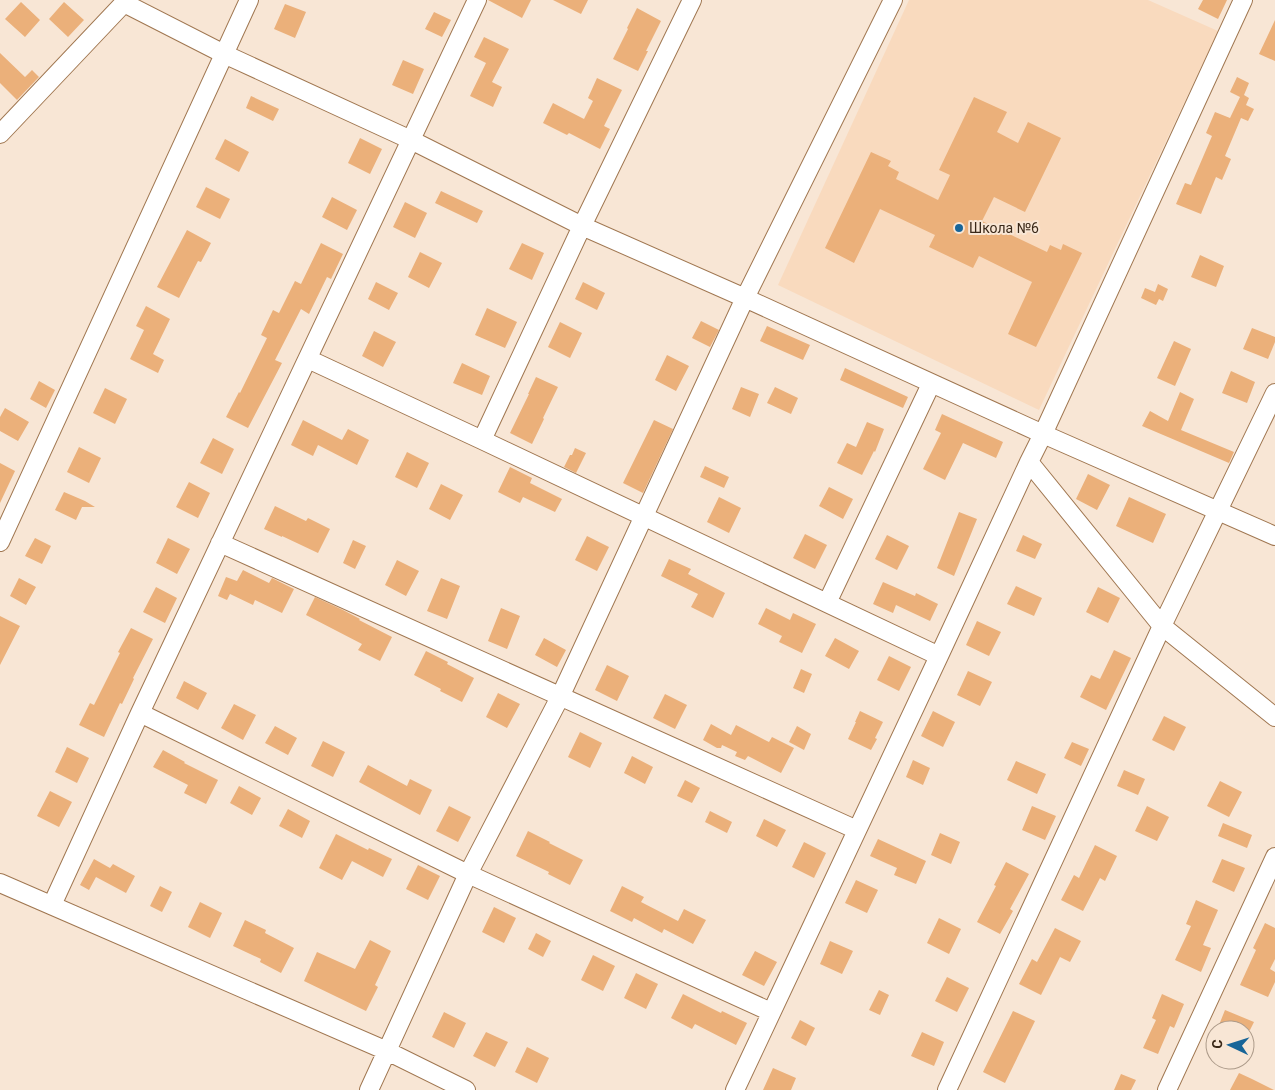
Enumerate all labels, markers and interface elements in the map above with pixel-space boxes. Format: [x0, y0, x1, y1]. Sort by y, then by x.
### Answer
place label: Школа №6 [969, 220, 1039, 236]
marker: Школа №6 [953, 222, 965, 234]
north arrow [1205, 1020, 1255, 1070]
text: С [1209, 1039, 1225, 1049]

